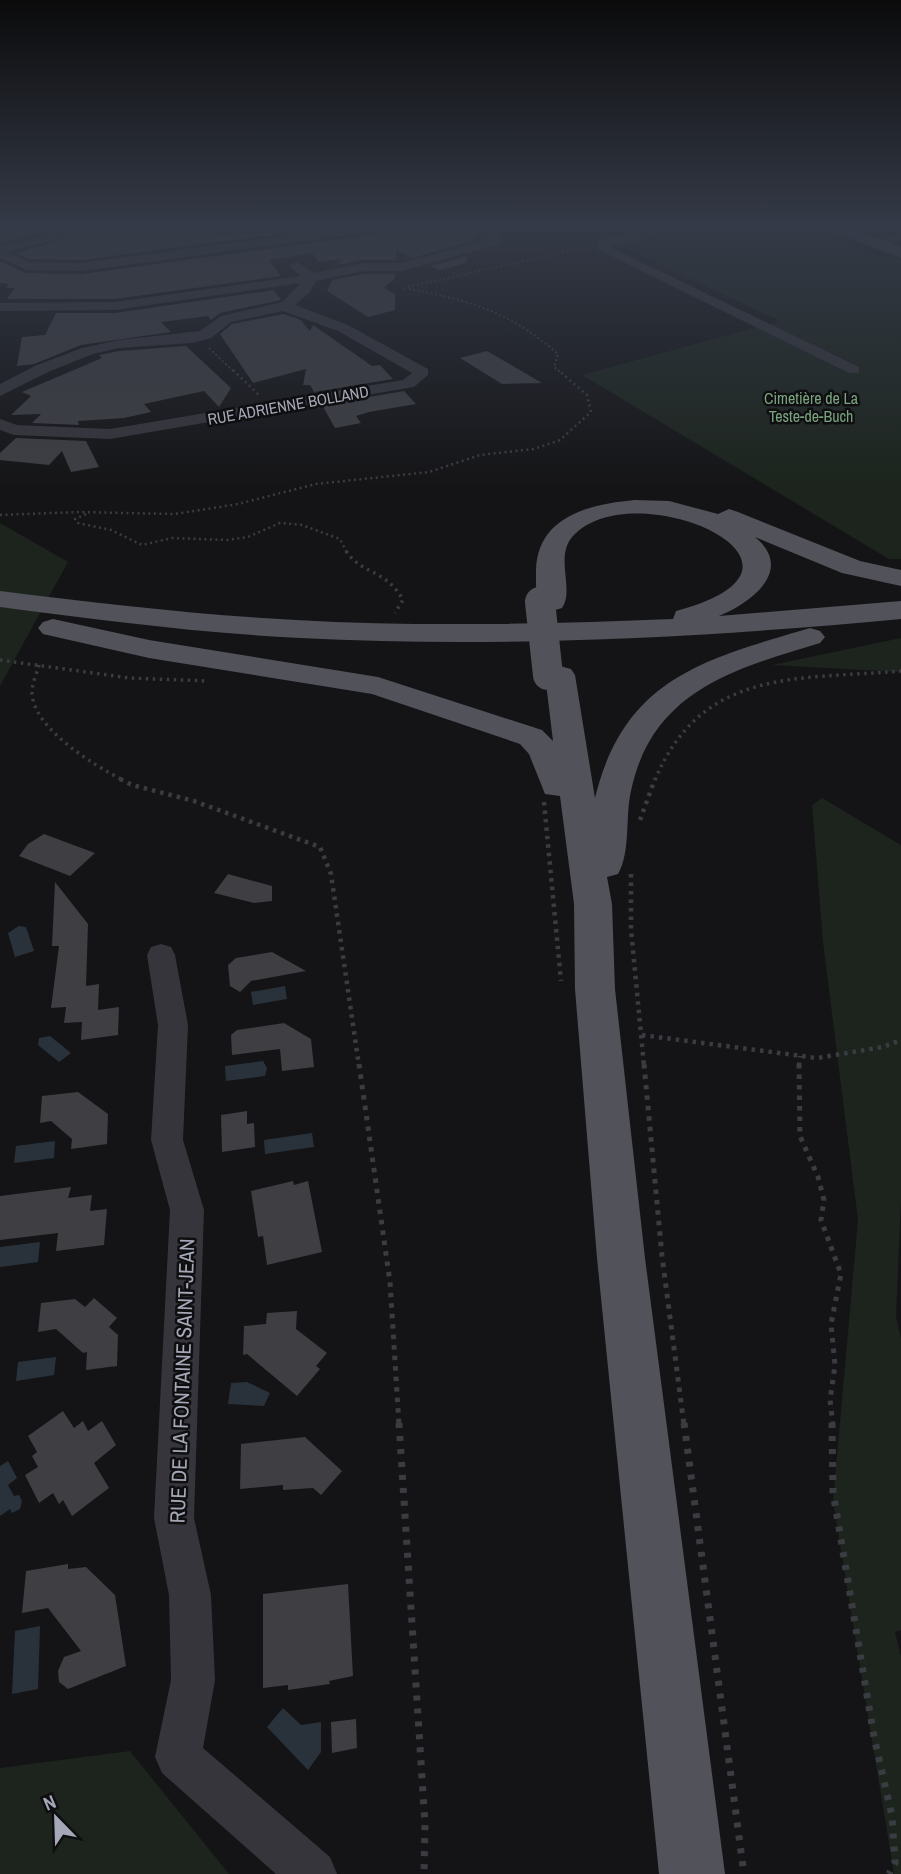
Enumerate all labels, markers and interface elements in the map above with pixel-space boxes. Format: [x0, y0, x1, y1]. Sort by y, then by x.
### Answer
street label: RUE ADRIENNE BOLLAND [206, 380, 370, 430]
park label: Cimetière de La Teste-de-Buch [764, 387, 859, 427]
street label: RUE DE LA FONTAINE SAINT-JEAN [163, 1238, 201, 1524]
north arrow [21, 1783, 91, 1853]
text: N [39, 1788, 60, 1817]

